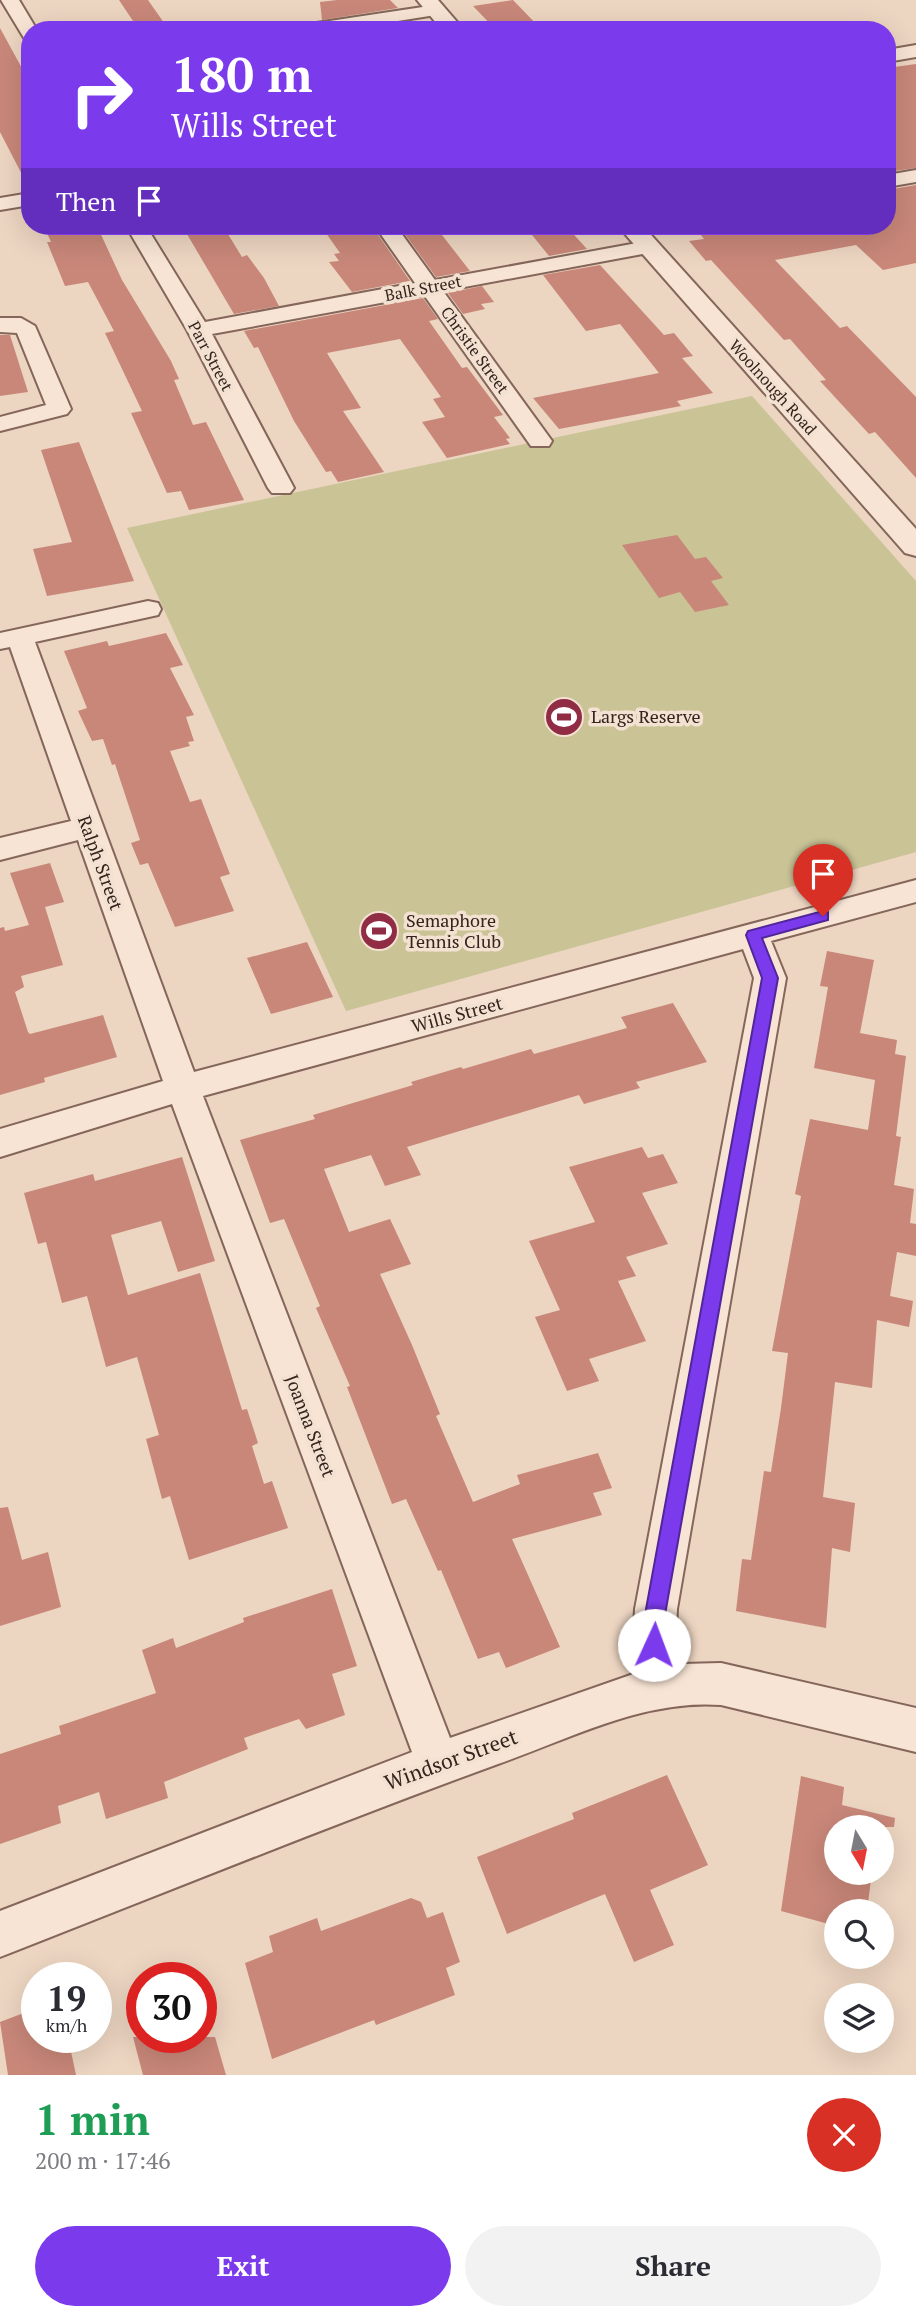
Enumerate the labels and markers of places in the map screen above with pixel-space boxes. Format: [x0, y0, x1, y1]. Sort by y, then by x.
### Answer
sports icon: Largs Reserve [543, 696, 585, 738]
place label: Largs Reserve [591, 704, 701, 728]
pin [793, 844, 853, 916]
place label: Semaphore Tennis Club [406, 908, 501, 953]
sports icon: Semaphore Tennis Club [358, 910, 400, 952]

